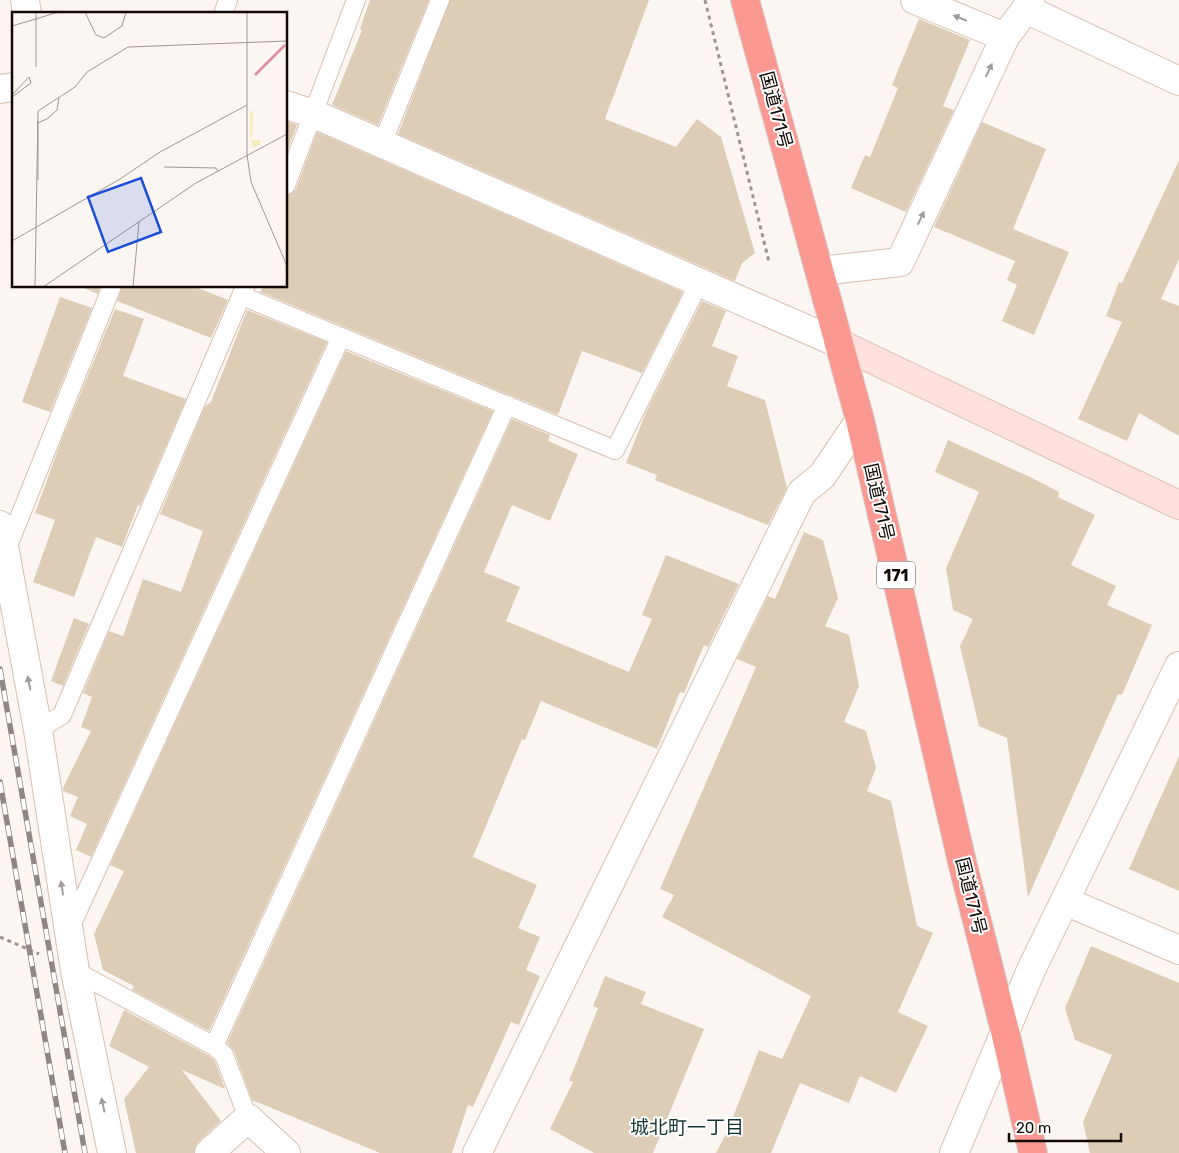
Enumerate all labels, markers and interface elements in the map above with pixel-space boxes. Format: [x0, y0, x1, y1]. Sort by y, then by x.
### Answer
inset map [12, 12, 288, 288]
one-way arrow [953, 14, 967, 22]
one-way arrow [985, 63, 993, 77]
street label: 国道171号 [755, 69, 797, 151]
one-way arrow [916, 210, 925, 225]
street label: 国道171号 [859, 461, 899, 543]
road number: 171 [877, 562, 915, 588]
one-way arrow [25, 674, 33, 690]
street label: 国道171号 [951, 855, 991, 937]
one-way arrow [58, 880, 66, 896]
one-way arrow [98, 1097, 106, 1113]
scale bar [1009, 1110, 1122, 1142]
district label: 城北町一丁目 [630, 1116, 744, 1139]
text: 20 m [1016, 1119, 1051, 1137]

